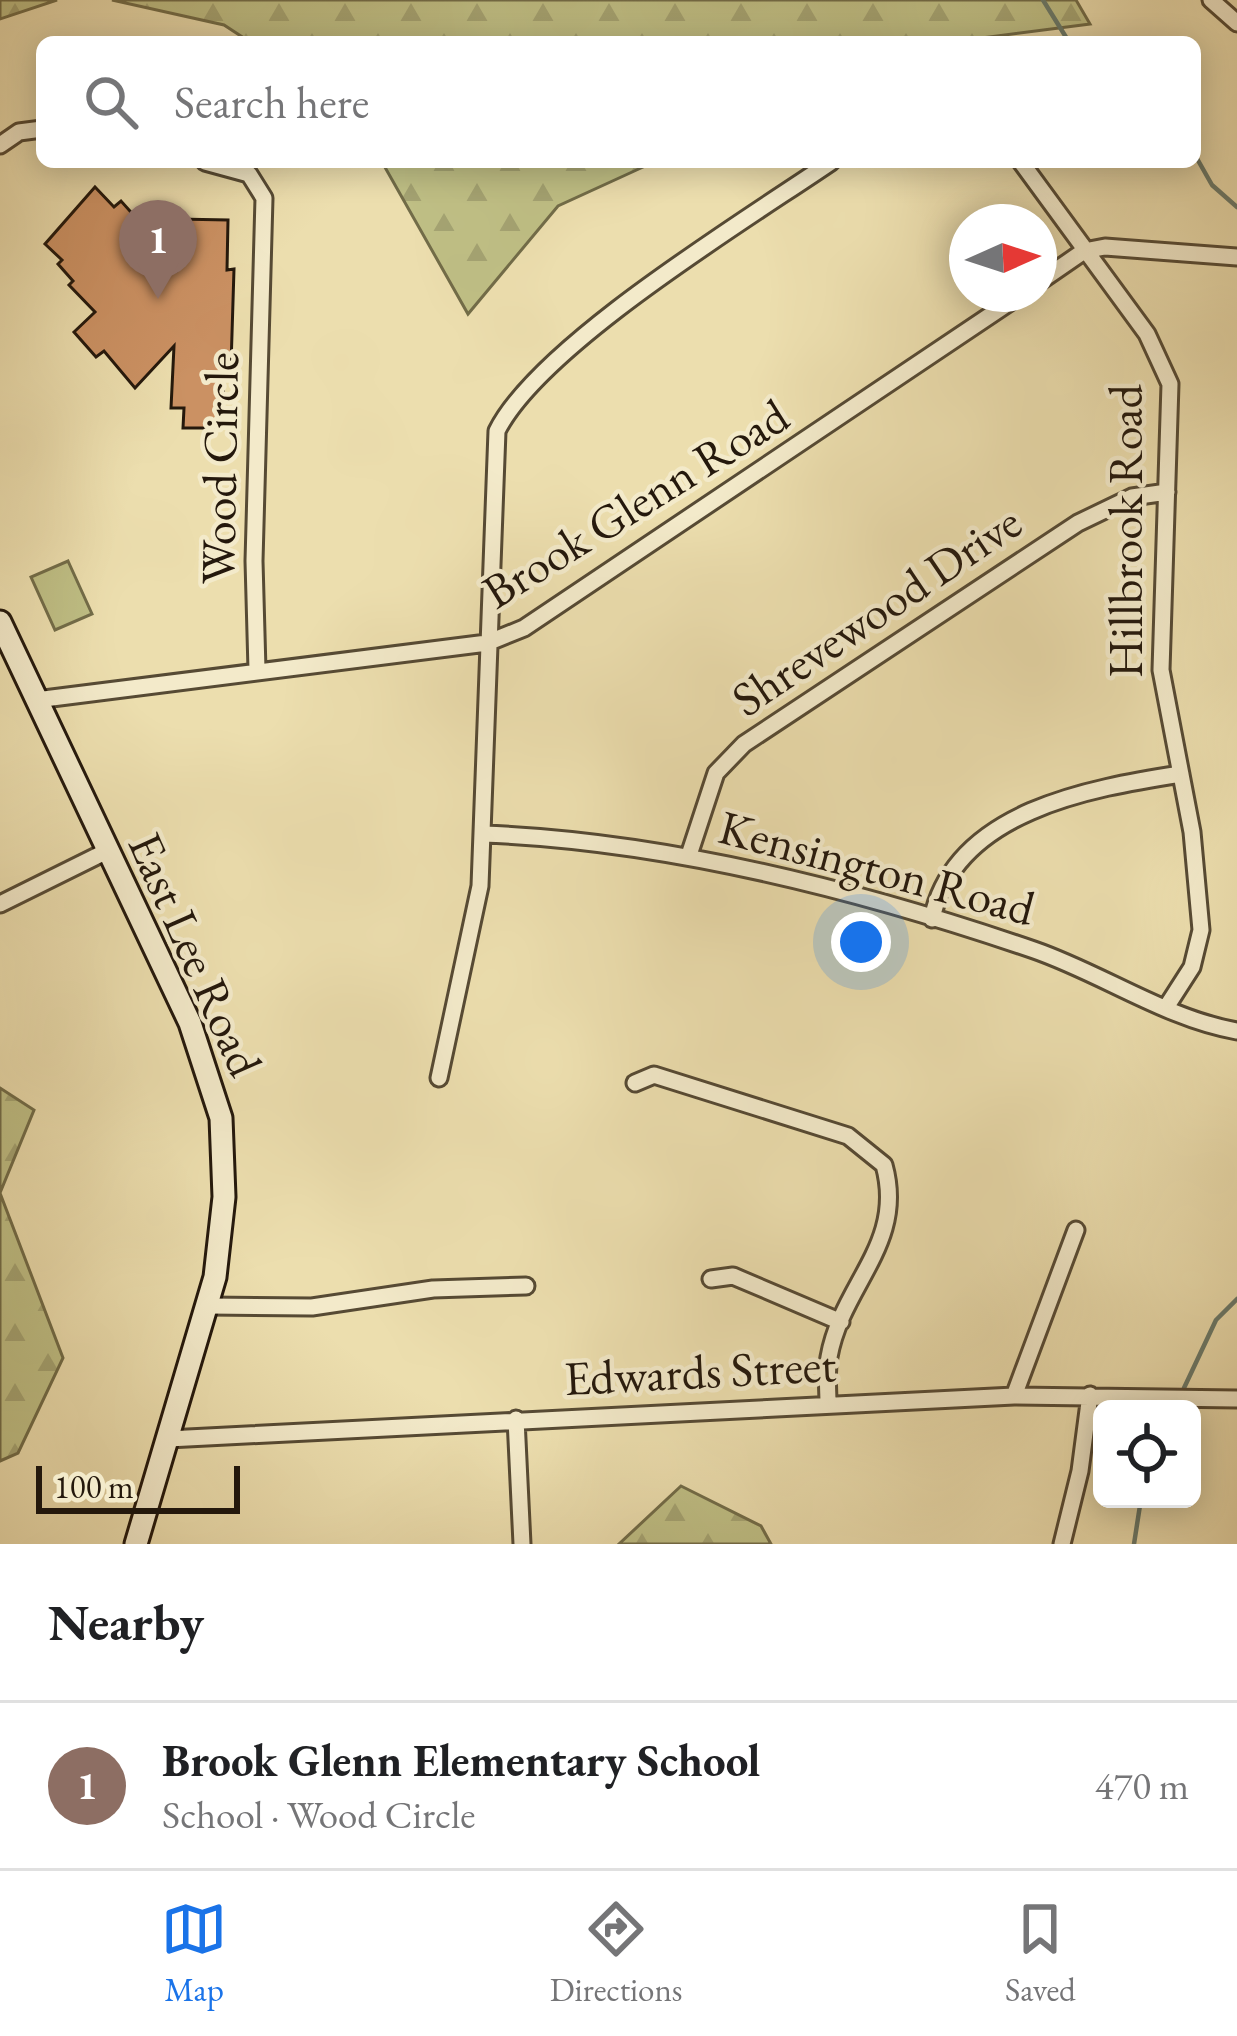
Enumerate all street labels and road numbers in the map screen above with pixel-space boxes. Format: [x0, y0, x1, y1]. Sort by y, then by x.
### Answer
street label: Wood Circle [186, 351, 252, 585]
street label: Hillbrook Road [1094, 383, 1156, 678]
street label: Brook Glenn Road [471, 384, 800, 622]
street label: Shrevewood Drive [719, 490, 1033, 730]
street label: Kensington Road [712, 795, 1042, 939]
street label: East Lee Road [115, 823, 278, 1086]
street label: Edwards Street [562, 1333, 838, 1409]

